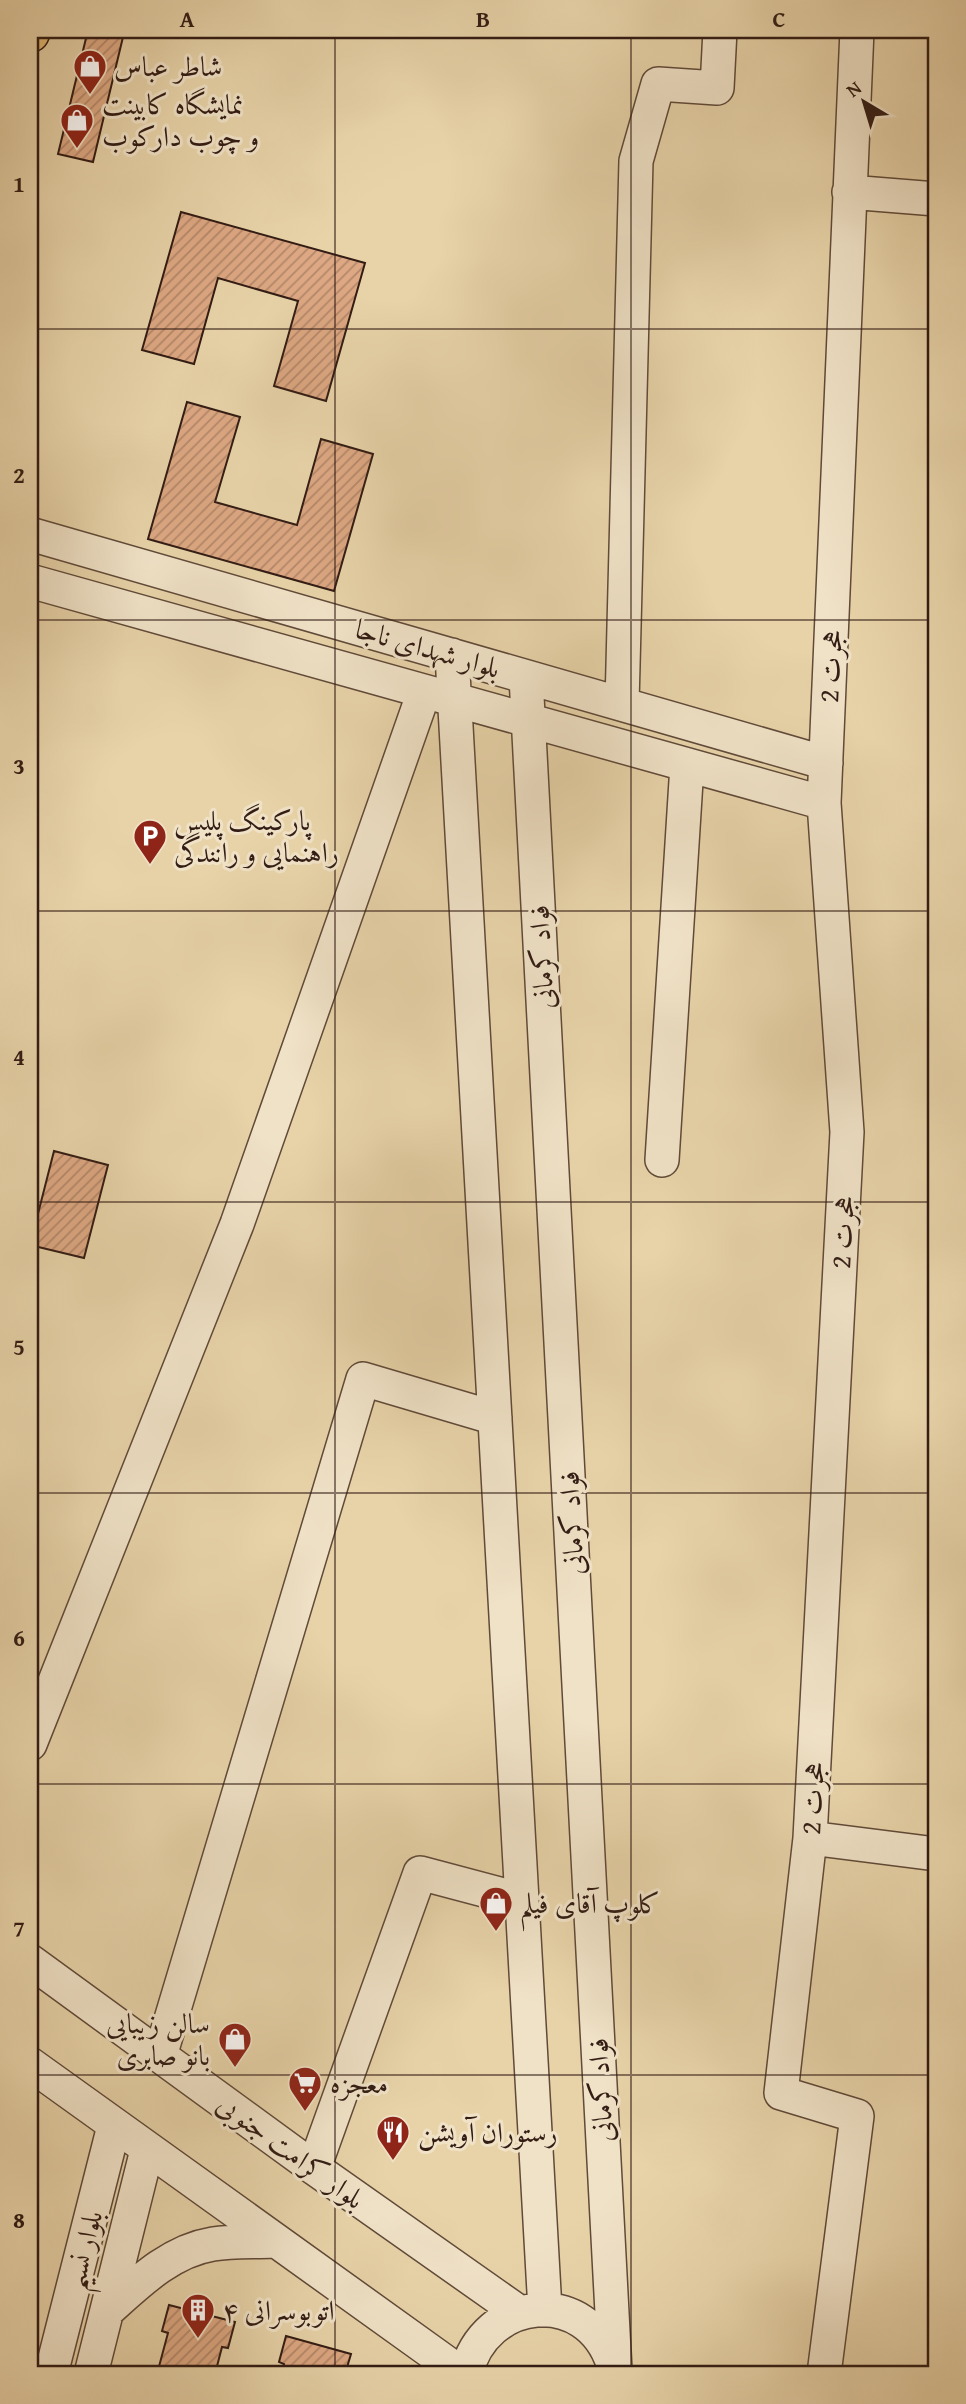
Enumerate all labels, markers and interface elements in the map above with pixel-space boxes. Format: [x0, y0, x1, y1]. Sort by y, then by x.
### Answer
text: A [180, 2, 195, 35]
text: B [476, 2, 490, 35]
text: C [772, 2, 786, 35]
place label: شاطر عباس [114, 45, 222, 86]
shop icon: شاطر عباس [71, 47, 109, 96]
north arrow [830, 66, 900, 136]
text: N [840, 73, 867, 104]
place label: نمایشگاه کابینت و چوب دارکوب [102, 83, 259, 156]
shop icon: نمایشگاه کابینت و چوب دارکوب [58, 101, 96, 150]
text: 1 [13, 167, 25, 200]
text: 2 [13, 458, 25, 491]
street label: بلوار شهدای ناجا [351, 607, 506, 688]
street label: هجرت 2 [807, 628, 852, 704]
text: 3 [13, 749, 25, 782]
place label: پارکینگ پلیس راهنمایی و رانندگی [174, 799, 339, 872]
parking icon: پارکینگ پلیس راهنمایی و رانندگی [131, 817, 169, 866]
street label: فواد کرمانی [517, 904, 564, 1010]
text: 4 [13, 1040, 25, 1073]
street label: هجرت 2 [819, 1194, 864, 1270]
text: 5 [13, 1330, 25, 1363]
street label: فواد کرمانی [547, 1470, 594, 1576]
text: 6 [13, 1621, 25, 1654]
street label: هجرت 2 [789, 1760, 834, 1836]
place label: کلوپ آقای فیلم [520, 1882, 660, 1932]
shop icon: کلوپ آقای فیلم [477, 1884, 515, 1933]
text: 7 [13, 1912, 25, 1945]
place label: سالن زیبایی بانو صابری [106, 2002, 210, 2075]
shop icon: سالن زیبایی بانو صابری [216, 2020, 254, 2069]
street label: فواد کرمانی [576, 2037, 623, 2143]
place label: معجزه [330, 2062, 388, 2103]
supermarket icon: معجزه [286, 2064, 324, 2113]
street label: بلوار کرامت جنوبی [209, 2083, 374, 2218]
place label: رستوران آویشن [418, 2111, 558, 2152]
restaurant icon: رستوران آویشن [374, 2113, 412, 2162]
text: 8 [13, 2203, 25, 2236]
street label: بلوار نسیم [53, 2206, 120, 2296]
place label: اتوبوسرانی ۴ [222, 2289, 335, 2330]
building icon: اتوبوسرانی ۴ [179, 2291, 217, 2340]

